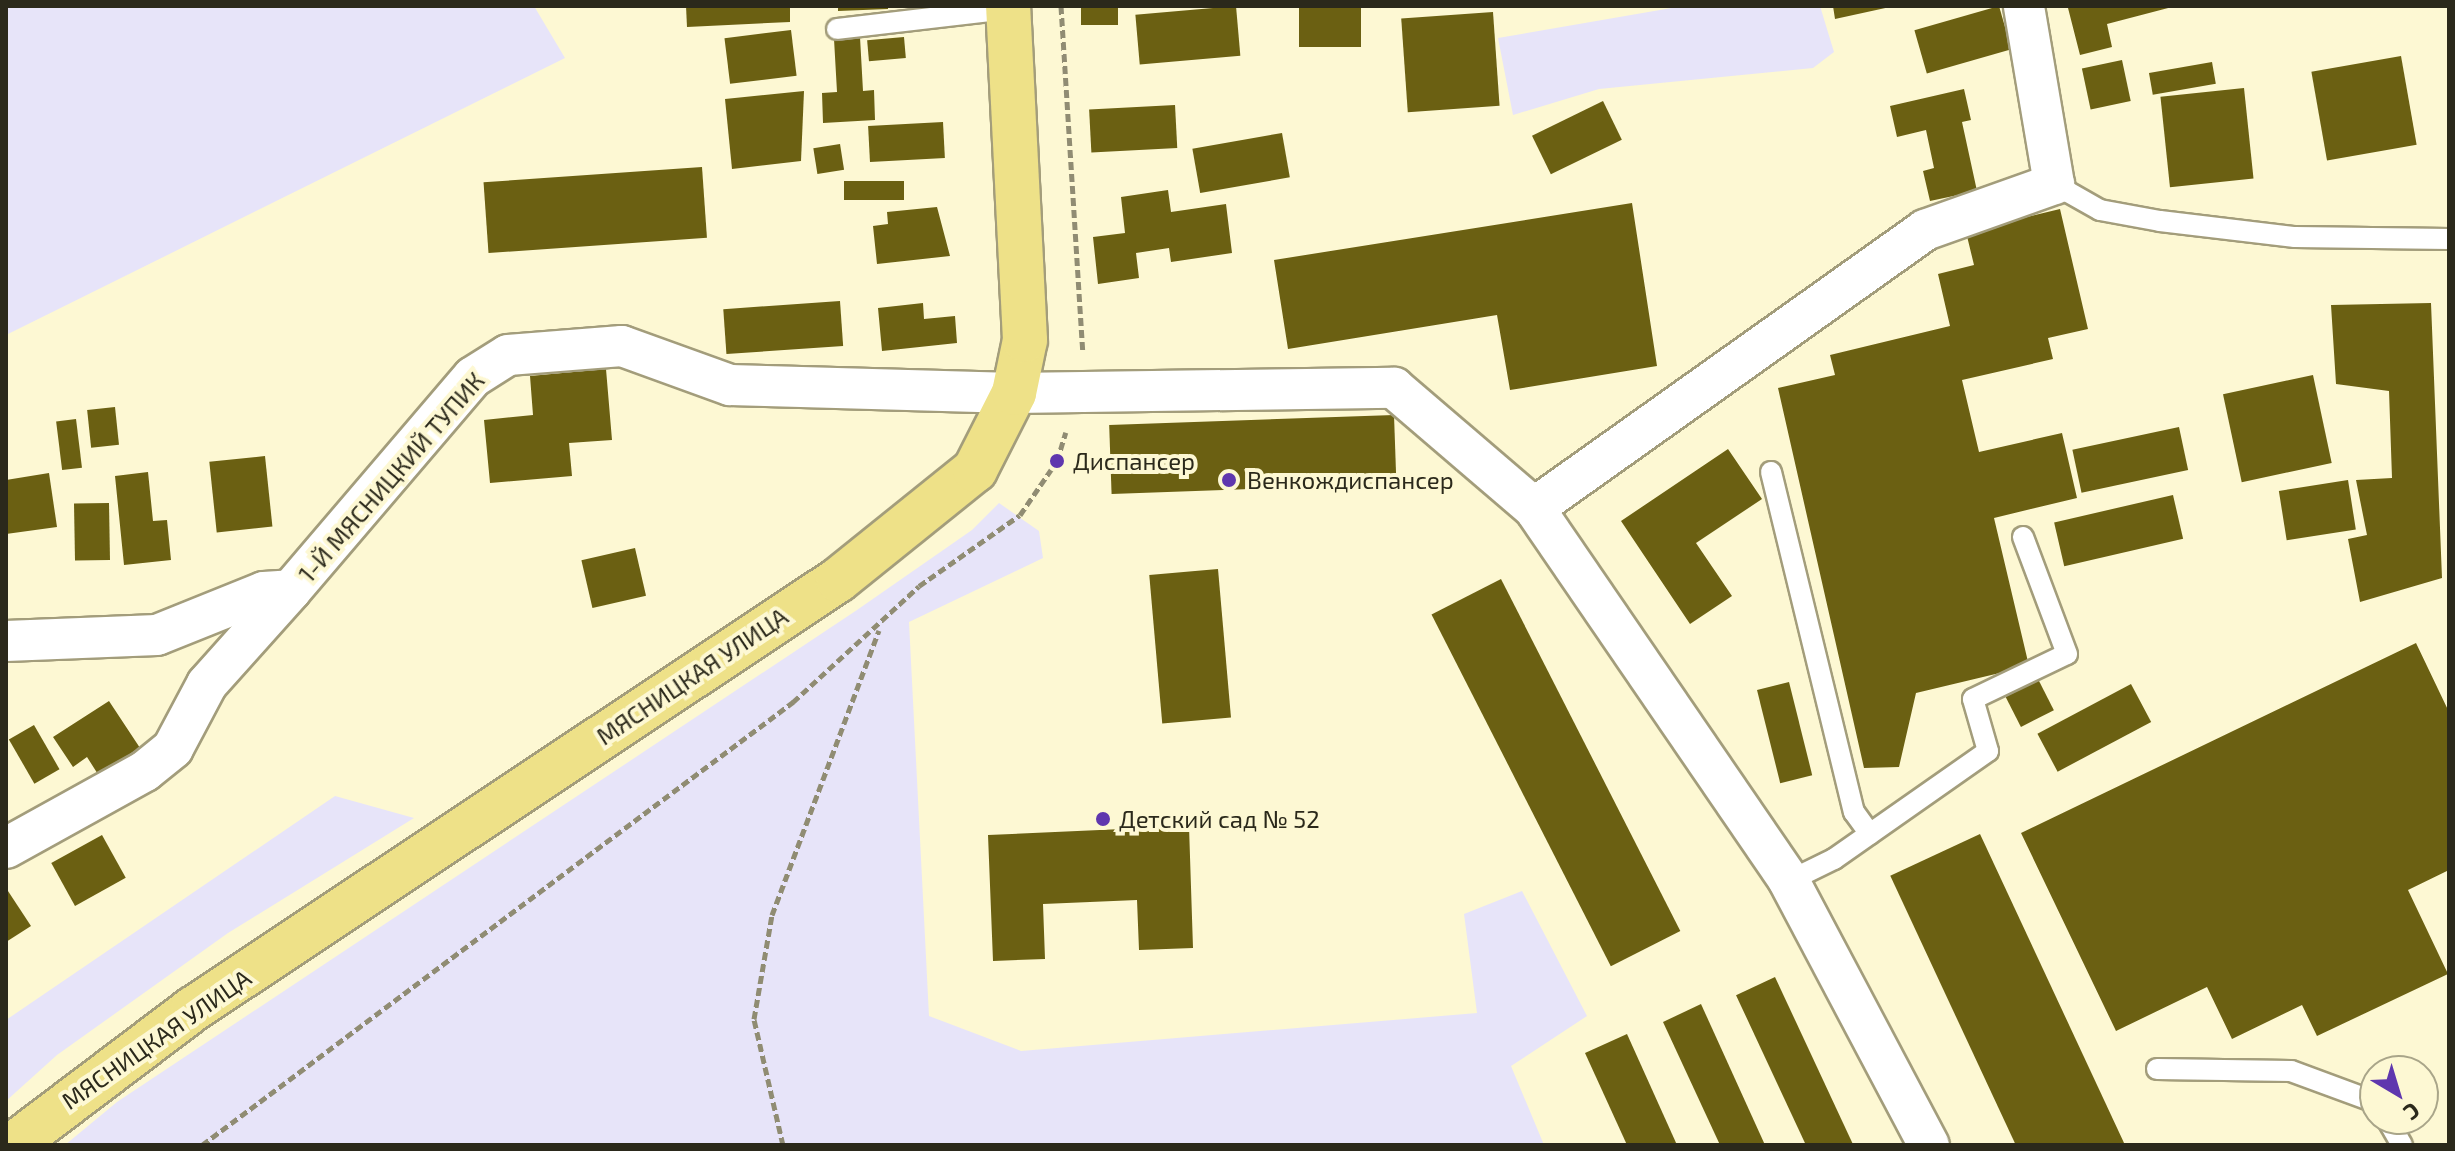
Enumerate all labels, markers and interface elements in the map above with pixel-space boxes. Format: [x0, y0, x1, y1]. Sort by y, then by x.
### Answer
street label: 1-Й МЯСНИЦКИЙ ТУПИК [292, 366, 490, 588]
place label: Диспансер [1073, 447, 1195, 475]
marker: Диспансер [1048, 452, 1066, 470]
place label: Венкождиспансер [1247, 466, 1454, 494]
marker: Венкождиспансер [1218, 469, 1240, 491]
street label: МЯСНИЦКАЯ УЛИЦА [591, 601, 793, 751]
place label: Детский сад № 52 [1119, 805, 1320, 833]
marker: Детский сад № 52 [1094, 810, 1112, 828]
street label: МЯСНИЦКАЯ УЛИЦА [56, 963, 256, 1115]
north arrow [2359, 1055, 2439, 1135]
text: С [2399, 1098, 2426, 1127]

